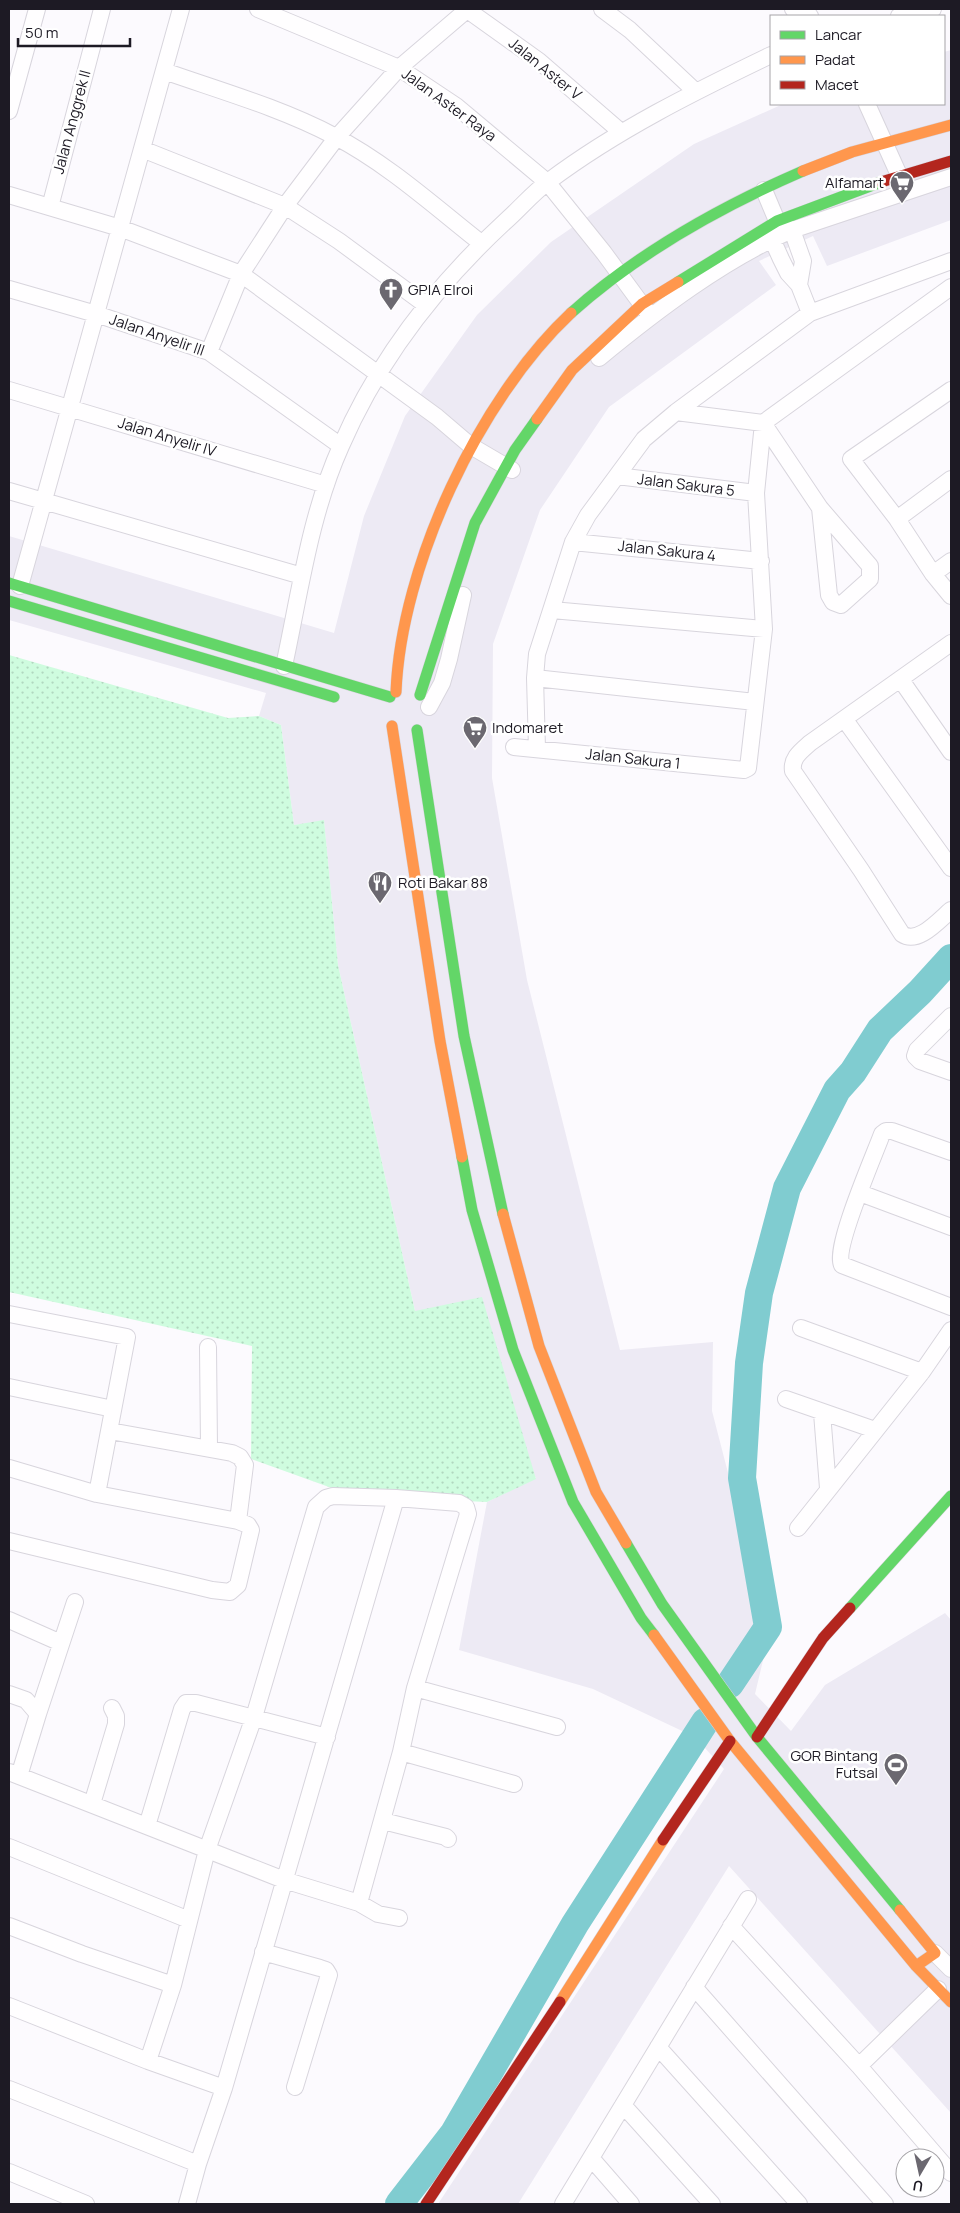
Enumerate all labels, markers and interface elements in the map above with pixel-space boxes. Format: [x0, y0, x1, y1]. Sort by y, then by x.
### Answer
scale bar [18, 15, 130, 47]
legend [770, 15, 945, 105]
text: 50 m [25, 22, 59, 43]
text: Lancar [815, 24, 862, 45]
street label: Jalan Aster V [504, 33, 586, 105]
text: Padat [815, 49, 855, 70]
street label: Jalan Aster Raya [398, 63, 501, 146]
street label: Jalan Anggrek II [48, 68, 95, 176]
text: Macet [815, 74, 859, 95]
supermarket icon: Alfamart [889, 170, 915, 204]
place label: Alfamart [825, 172, 884, 193]
church icon: GPIA Elroi [378, 277, 404, 311]
place label: GPIA Elroi [408, 279, 473, 300]
street label: Jalan Anyelir III [107, 308, 208, 361]
street label: Jalan Anyelir IV [116, 412, 219, 461]
street label: Jalan Sakura 5 [636, 468, 736, 501]
street label: Jalan Sakura 4 [617, 535, 717, 566]
supermarket icon: Indomaret [462, 715, 488, 749]
place label: Indomaret [492, 717, 563, 738]
street label: Jalan Sakura 1 [585, 743, 682, 774]
restaurant icon: Roti Bakar 88 [367, 870, 393, 904]
place label: Roti Bakar 88 [398, 872, 488, 893]
place label: GOR Bintang Futsal [790, 1745, 878, 1783]
sports icon: GOR Bintang Futsal [883, 1752, 909, 1786]
north arrow [895, 2148, 945, 2198]
text: U [911, 2176, 924, 2197]

